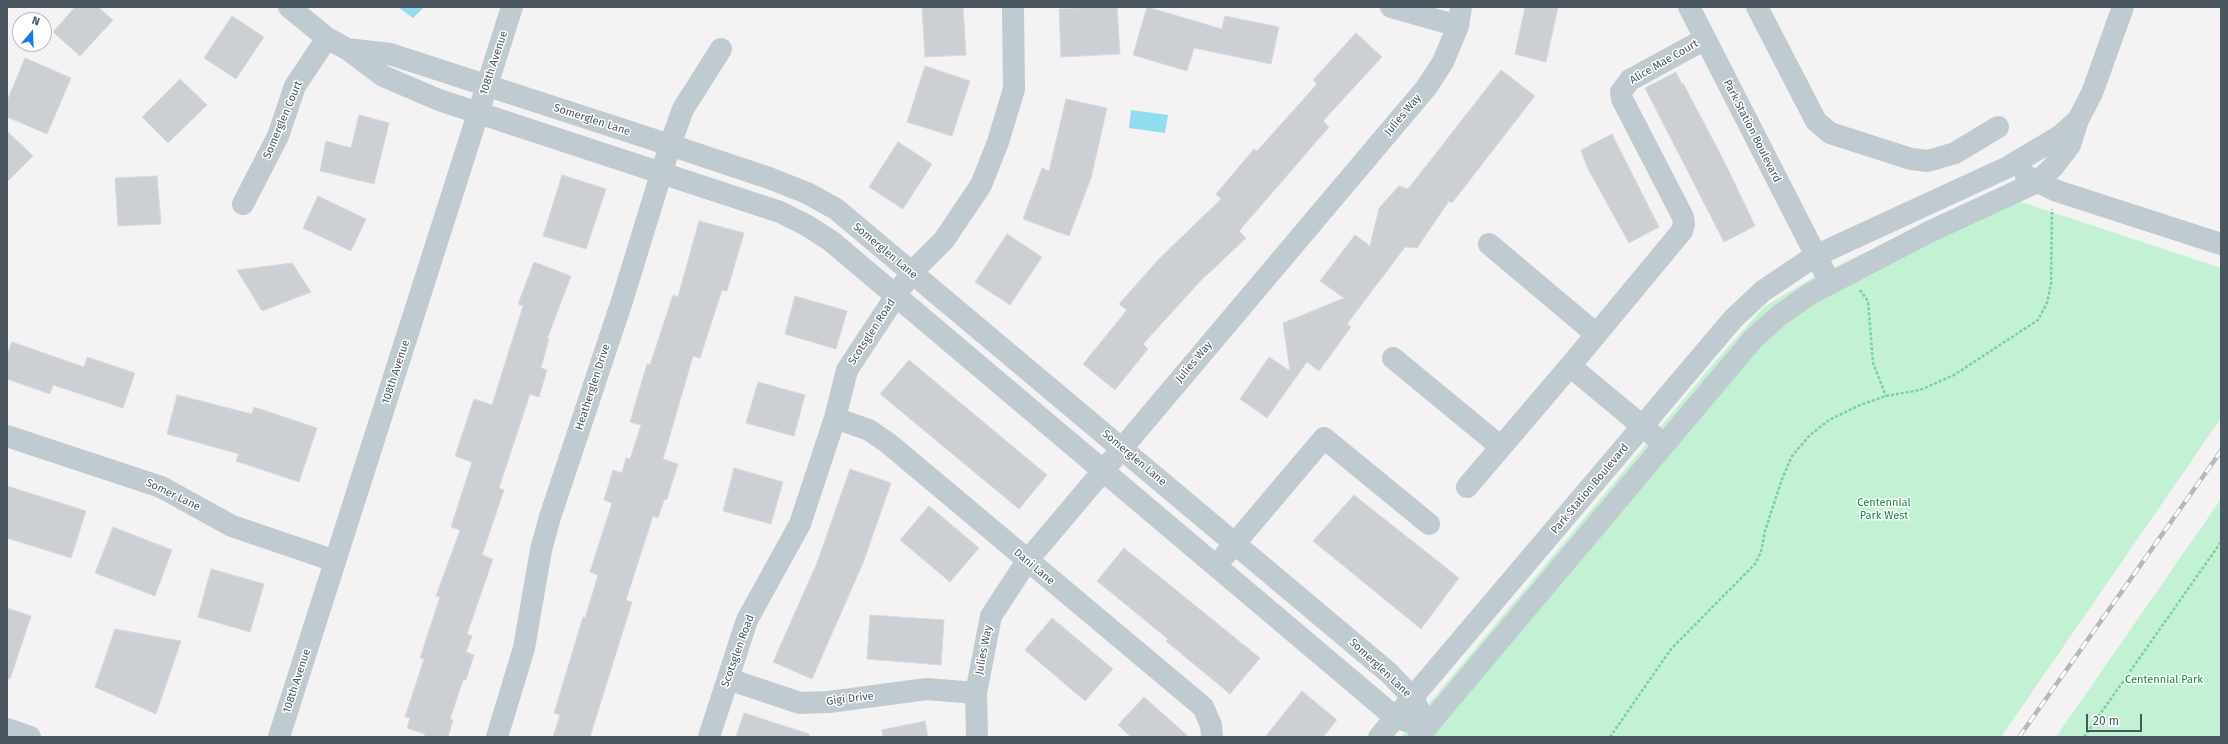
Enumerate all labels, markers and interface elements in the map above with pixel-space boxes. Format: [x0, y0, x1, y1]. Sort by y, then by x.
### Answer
north arrow [12, 12, 52, 52]
text: N [30, 14, 41, 28]
street label: 108th Avenue [477, 29, 511, 97]
street label: Alice Mae Court [1627, 37, 1701, 87]
street label: Park Station Boulevard [1720, 77, 1784, 185]
street label: Somerglen Court [261, 79, 305, 161]
street label: Julies Way [1382, 92, 1424, 138]
street label: Somerglen Lane [552, 101, 632, 139]
street label: Somerglen Lane [850, 220, 920, 282]
street label: Scotsglen Road [846, 296, 898, 368]
street label: 108th Avenue [379, 338, 413, 406]
street label: Julies Way [1173, 339, 1215, 385]
street label: Heatherglen Drive [573, 342, 613, 432]
street label: Somerglen Lane [1099, 427, 1169, 489]
street label: Park Station Boulevard [1548, 441, 1632, 537]
street label: Somer Lane [144, 476, 202, 514]
park label: Centennial Park West [1857, 496, 1911, 522]
street label: Dani Lane [1011, 546, 1057, 588]
street label: Scotsglen Road [719, 613, 757, 689]
street label: Julies Way [973, 624, 995, 676]
street label: Somerglen Lane [1346, 636, 1414, 700]
street label: 108th Avenue [280, 647, 314, 715]
park label: Centennial Park [2125, 673, 2203, 687]
street label: Gigi Drive [826, 690, 874, 708]
scale bar [2088, 706, 2144, 732]
text: 20 m [2093, 714, 2119, 728]

